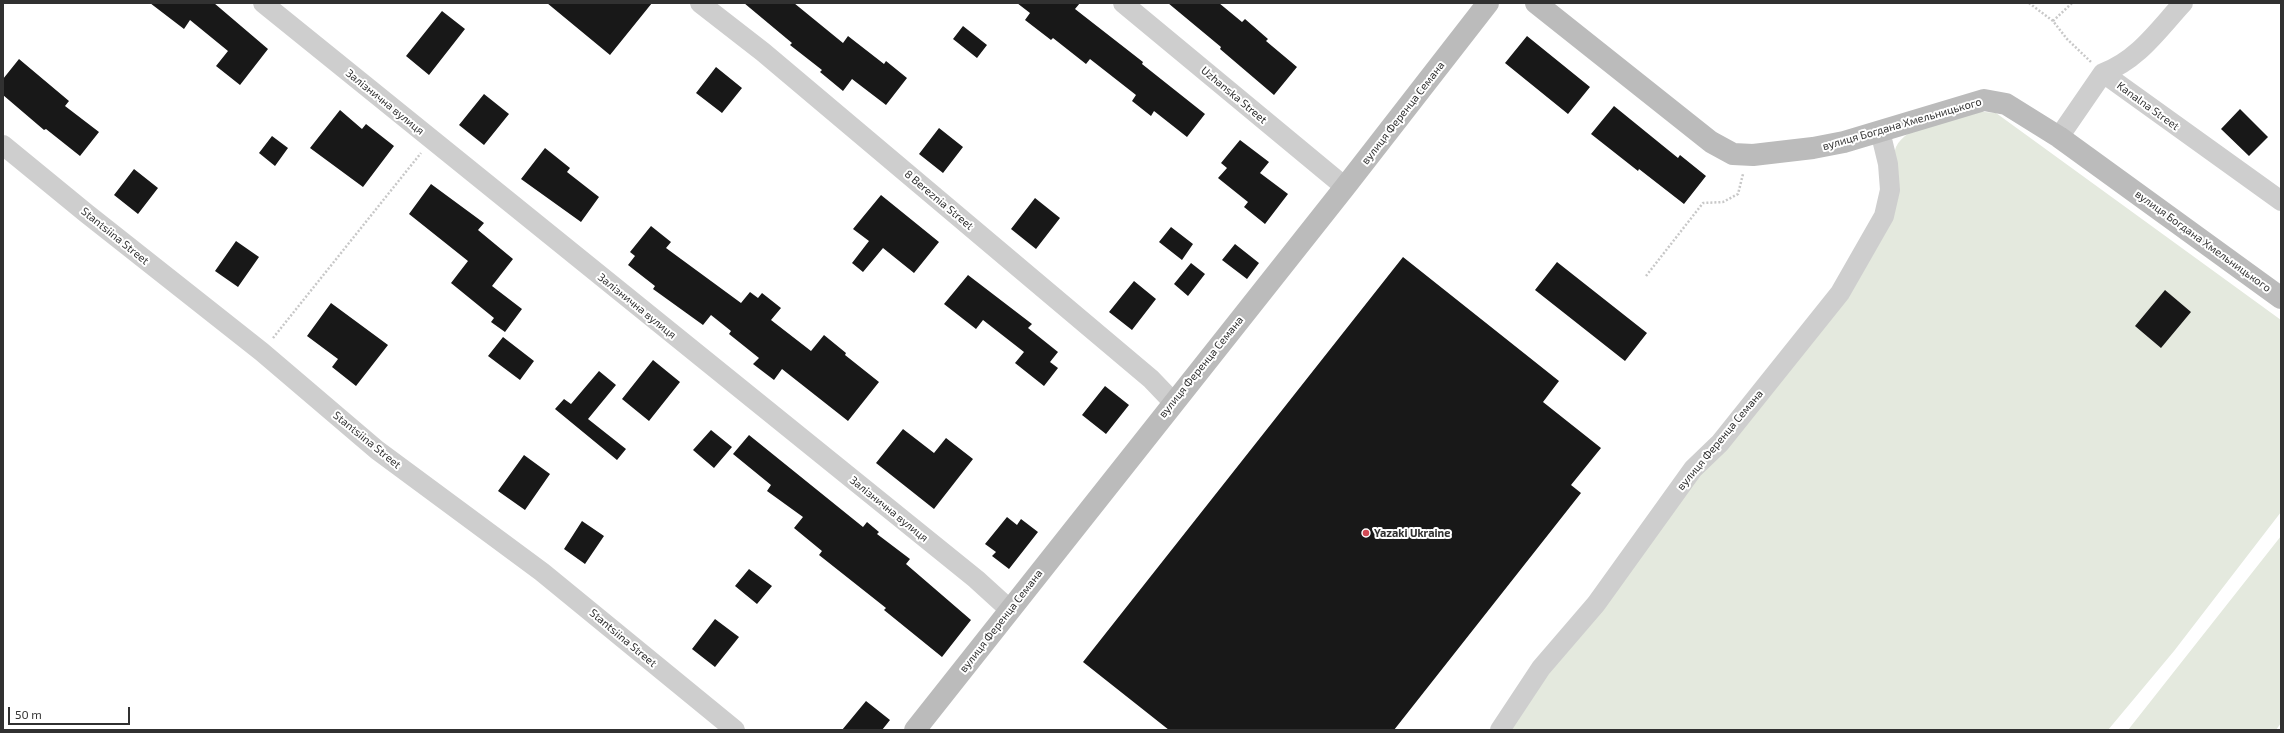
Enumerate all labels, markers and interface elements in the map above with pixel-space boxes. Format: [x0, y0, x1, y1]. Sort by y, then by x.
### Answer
street label: вулиця Ференца Семана [1359, 59, 1447, 167]
street label: Uzhanska Street [1198, 64, 1270, 126]
street label: Залізнична вулиця [343, 66, 427, 138]
street label: Kanalna Street [2114, 79, 2182, 133]
street label: вулиця Богдана Хмельницького [1821, 95, 1983, 153]
street label: 8 Bereznia Street [902, 167, 976, 233]
street label: вулиця Богдана Хмельницького [2132, 187, 2274, 295]
street label: Stantsiina Street [78, 205, 152, 267]
street label: Залізнична вулиця [595, 270, 679, 342]
street label: вулиця Ференца Семана [1156, 314, 1246, 420]
street label: вулиця Ференца Семана [1674, 387, 1766, 493]
street label: Stantsiina Street [330, 409, 404, 471]
street label: Залізнична вулиця [847, 473, 931, 545]
place label: Yazaki Ukraine [1374, 526, 1450, 540]
marker: Yazaki Ukraine [1361, 528, 1371, 538]
street label: вулиця Ференца Семана [957, 567, 1045, 675]
street label: Stantsiina Street [587, 606, 659, 670]
scale bar [10, 699, 132, 725]
text: 50 m [15, 707, 42, 721]

